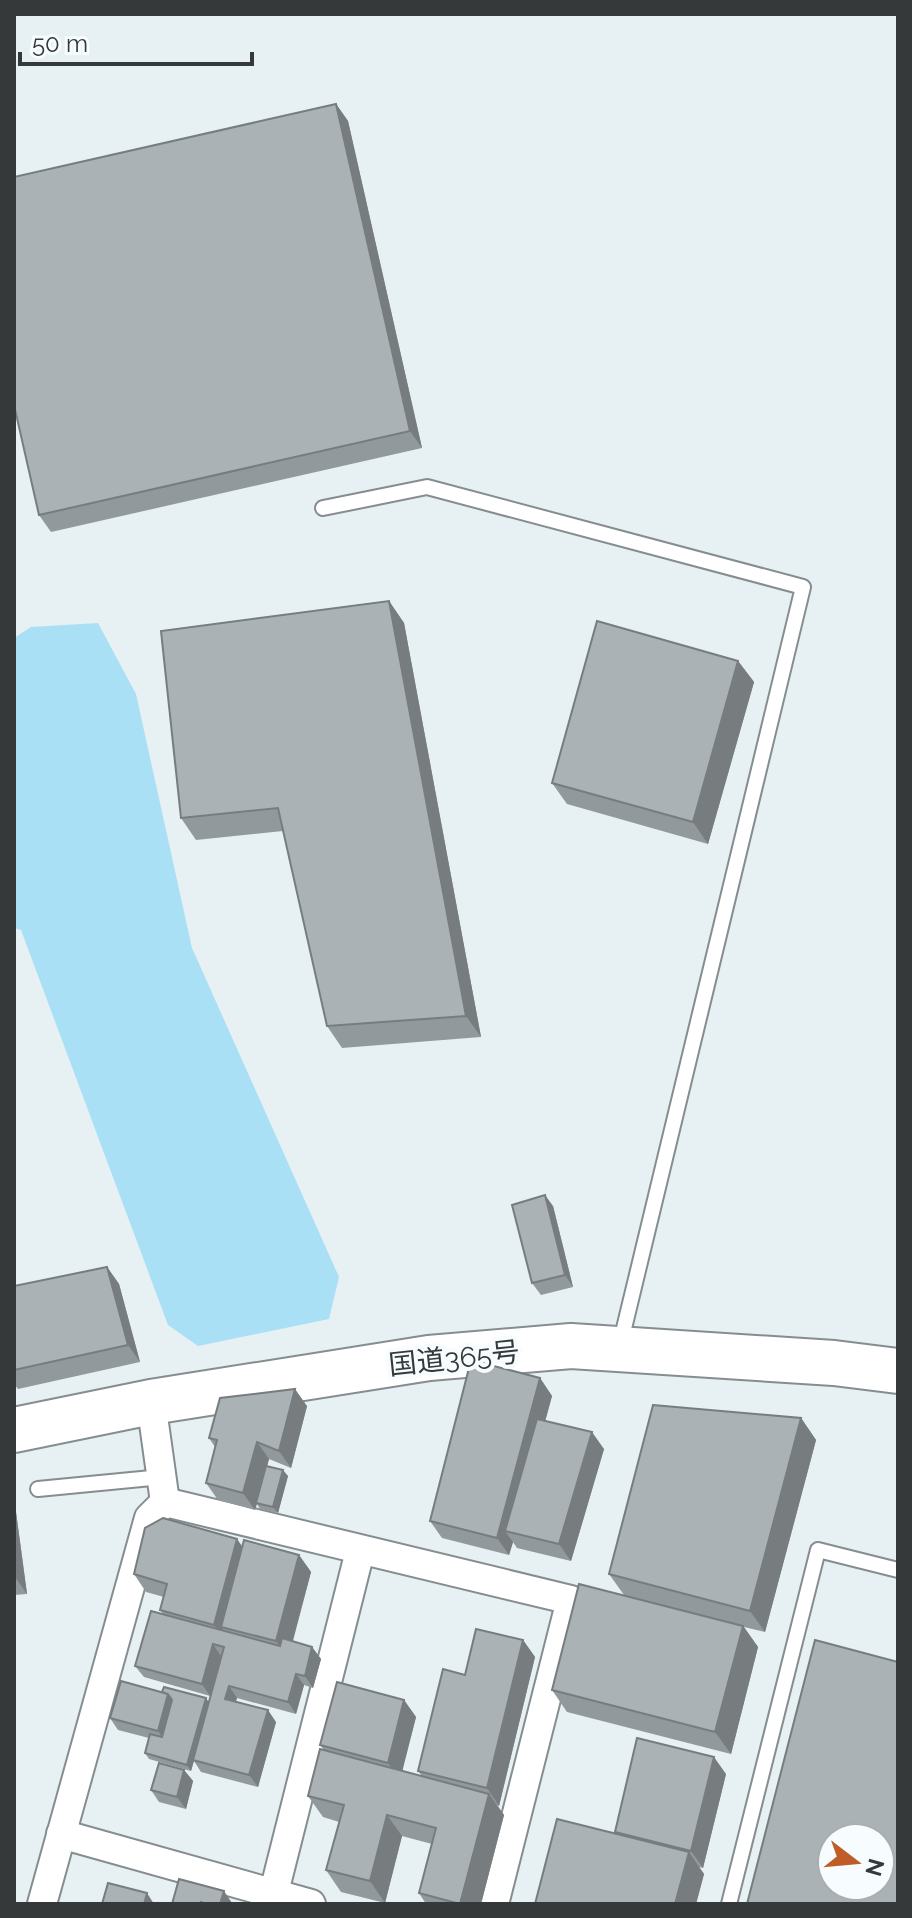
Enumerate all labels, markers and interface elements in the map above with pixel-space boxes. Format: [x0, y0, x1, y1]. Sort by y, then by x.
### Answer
scale bar [20, 16, 252, 66]
text: 50 m [32, 29, 88, 58]
street label: 国道365号 [387, 1335, 521, 1382]
north arrow [816, 1822, 896, 1902]
text: N [860, 1856, 890, 1879]

